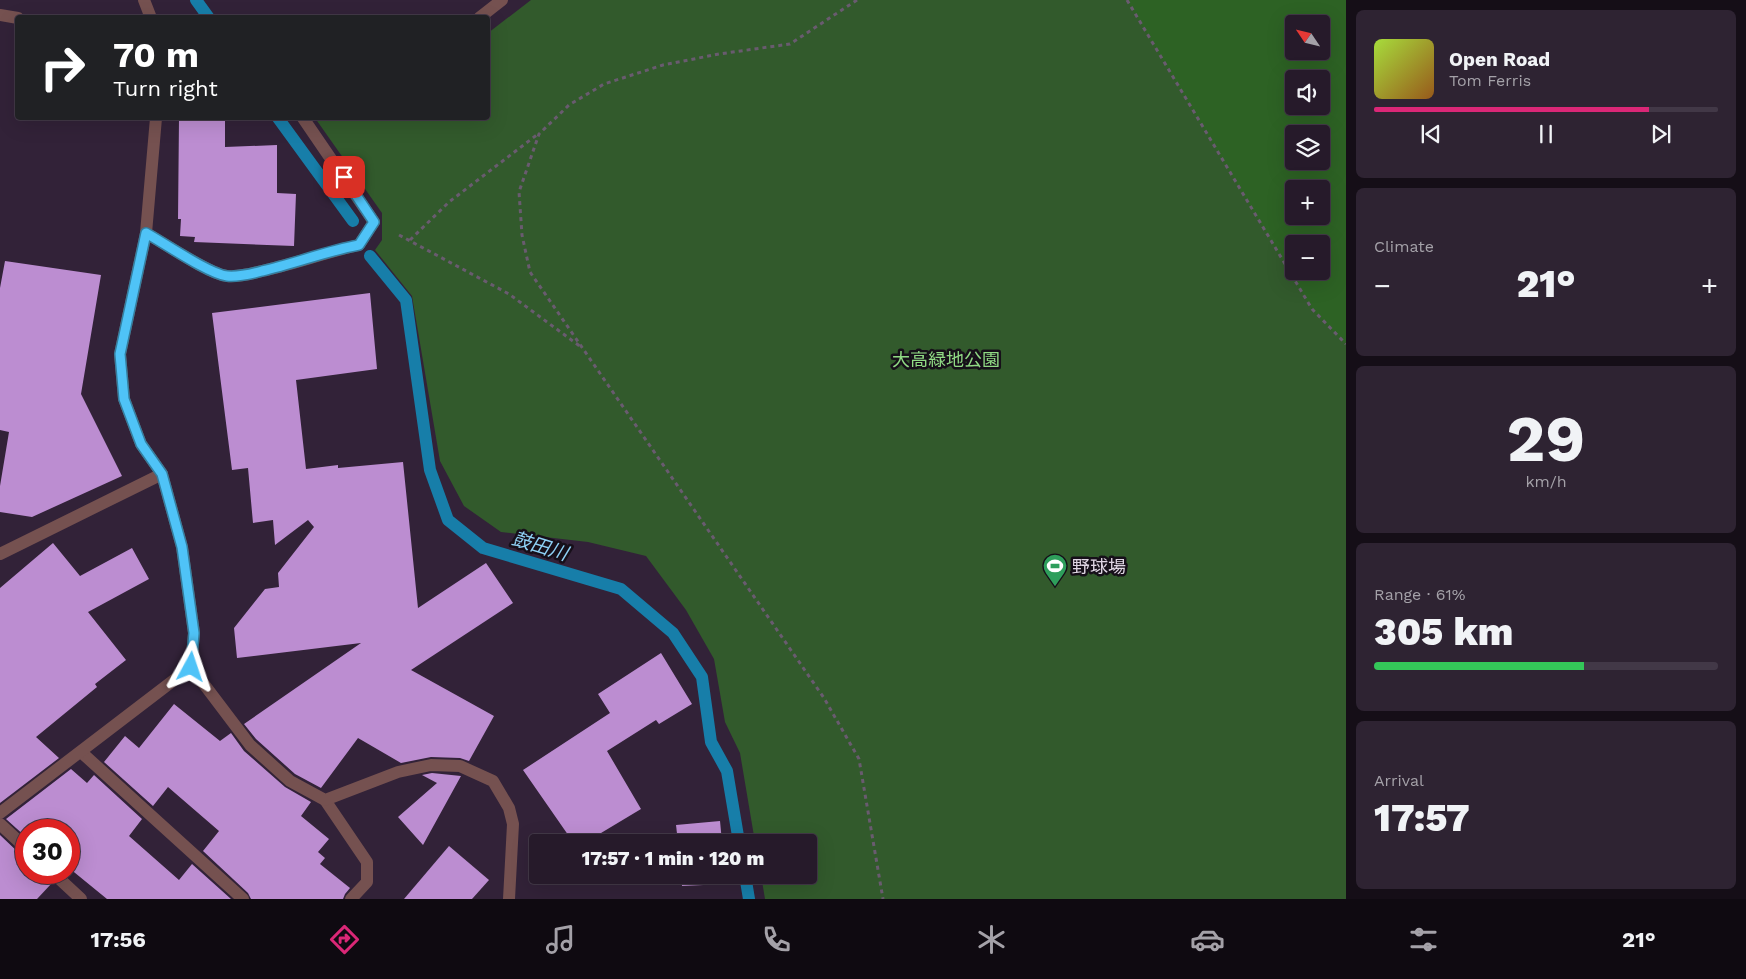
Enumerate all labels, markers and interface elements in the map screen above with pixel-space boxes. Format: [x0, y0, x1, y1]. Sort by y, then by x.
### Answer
north arrow [1285, 15, 1330, 60]
map controls [1285, 15, 1330, 280]
text: 70 m [113, 34, 199, 76]
icon: right [30, 35, 95, 100]
text: Open Road [1449, 48, 1550, 71]
button: sound [1285, 70, 1330, 115]
text: Tom Ferris [1449, 71, 1531, 90]
text: Turn right [113, 76, 218, 101]
icon: previous [1417, 120, 1445, 148]
icon: pause [1532, 120, 1560, 148]
icon: next [1647, 120, 1675, 148]
button: layers [1285, 125, 1330, 170]
pin [323, 156, 365, 198]
icon: arrive [330, 163, 358, 191]
button: + [1285, 180, 1330, 225]
button: − [1285, 235, 1330, 280]
text: Climate [1374, 237, 1434, 256]
text: 21° [1516, 262, 1576, 306]
text: − [1374, 269, 1391, 302]
text: + [1701, 269, 1718, 302]
park label: 大高緑地公園 [892, 349, 1000, 370]
text: 29 [1507, 401, 1585, 477]
text: km/h [1525, 472, 1567, 491]
water label: 鼓田川 [509, 527, 573, 566]
sports icon: 野球場 [1042, 553, 1068, 587]
place label: 野球場 [1072, 556, 1126, 577]
text: Range · 61% [1374, 585, 1466, 604]
text: 305 km [1374, 610, 1513, 654]
position arrow [164, 640, 216, 692]
text: Arrival [1374, 771, 1424, 790]
text: 17:57 [1374, 796, 1470, 840]
speed limit sign: 30 [15, 819, 80, 884]
text: 17:57 · 1 min · 120 m [582, 847, 764, 870]
icon: directions [327, 922, 362, 957]
icon: music [543, 922, 578, 957]
icon: phone [759, 922, 794, 957]
icon: climate [974, 922, 1009, 957]
icon: car [1190, 922, 1225, 957]
icon: filters [1406, 922, 1441, 957]
text: 17:56 [90, 927, 146, 952]
text: 21° [1622, 927, 1656, 952]

